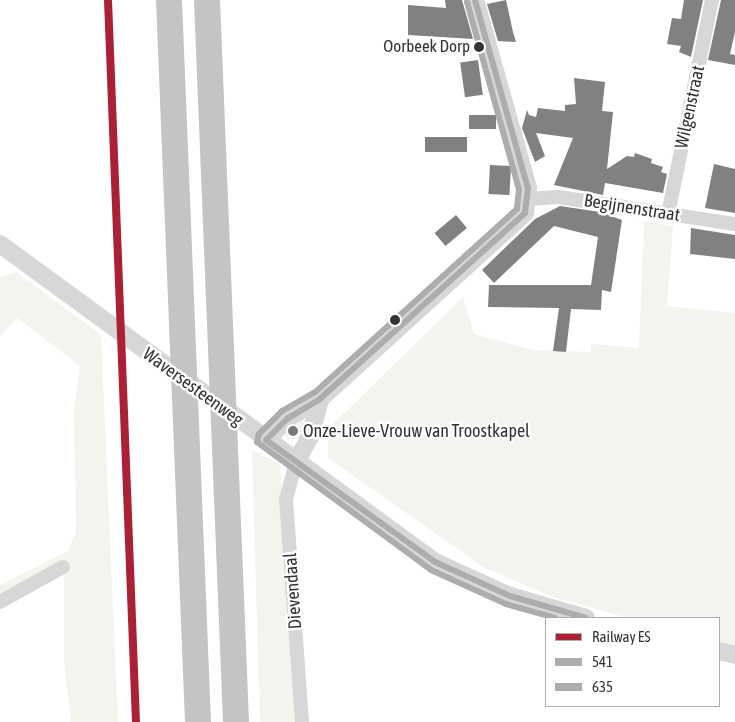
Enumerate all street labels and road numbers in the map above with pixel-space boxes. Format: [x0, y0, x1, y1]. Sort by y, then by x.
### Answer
street label: Wilgenstraat [671, 63, 709, 151]
street label: Begijnenstraat [583, 190, 681, 226]
street label: Waversesteenweg [139, 343, 247, 431]
street label: Dievendaal [280, 552, 306, 630]

